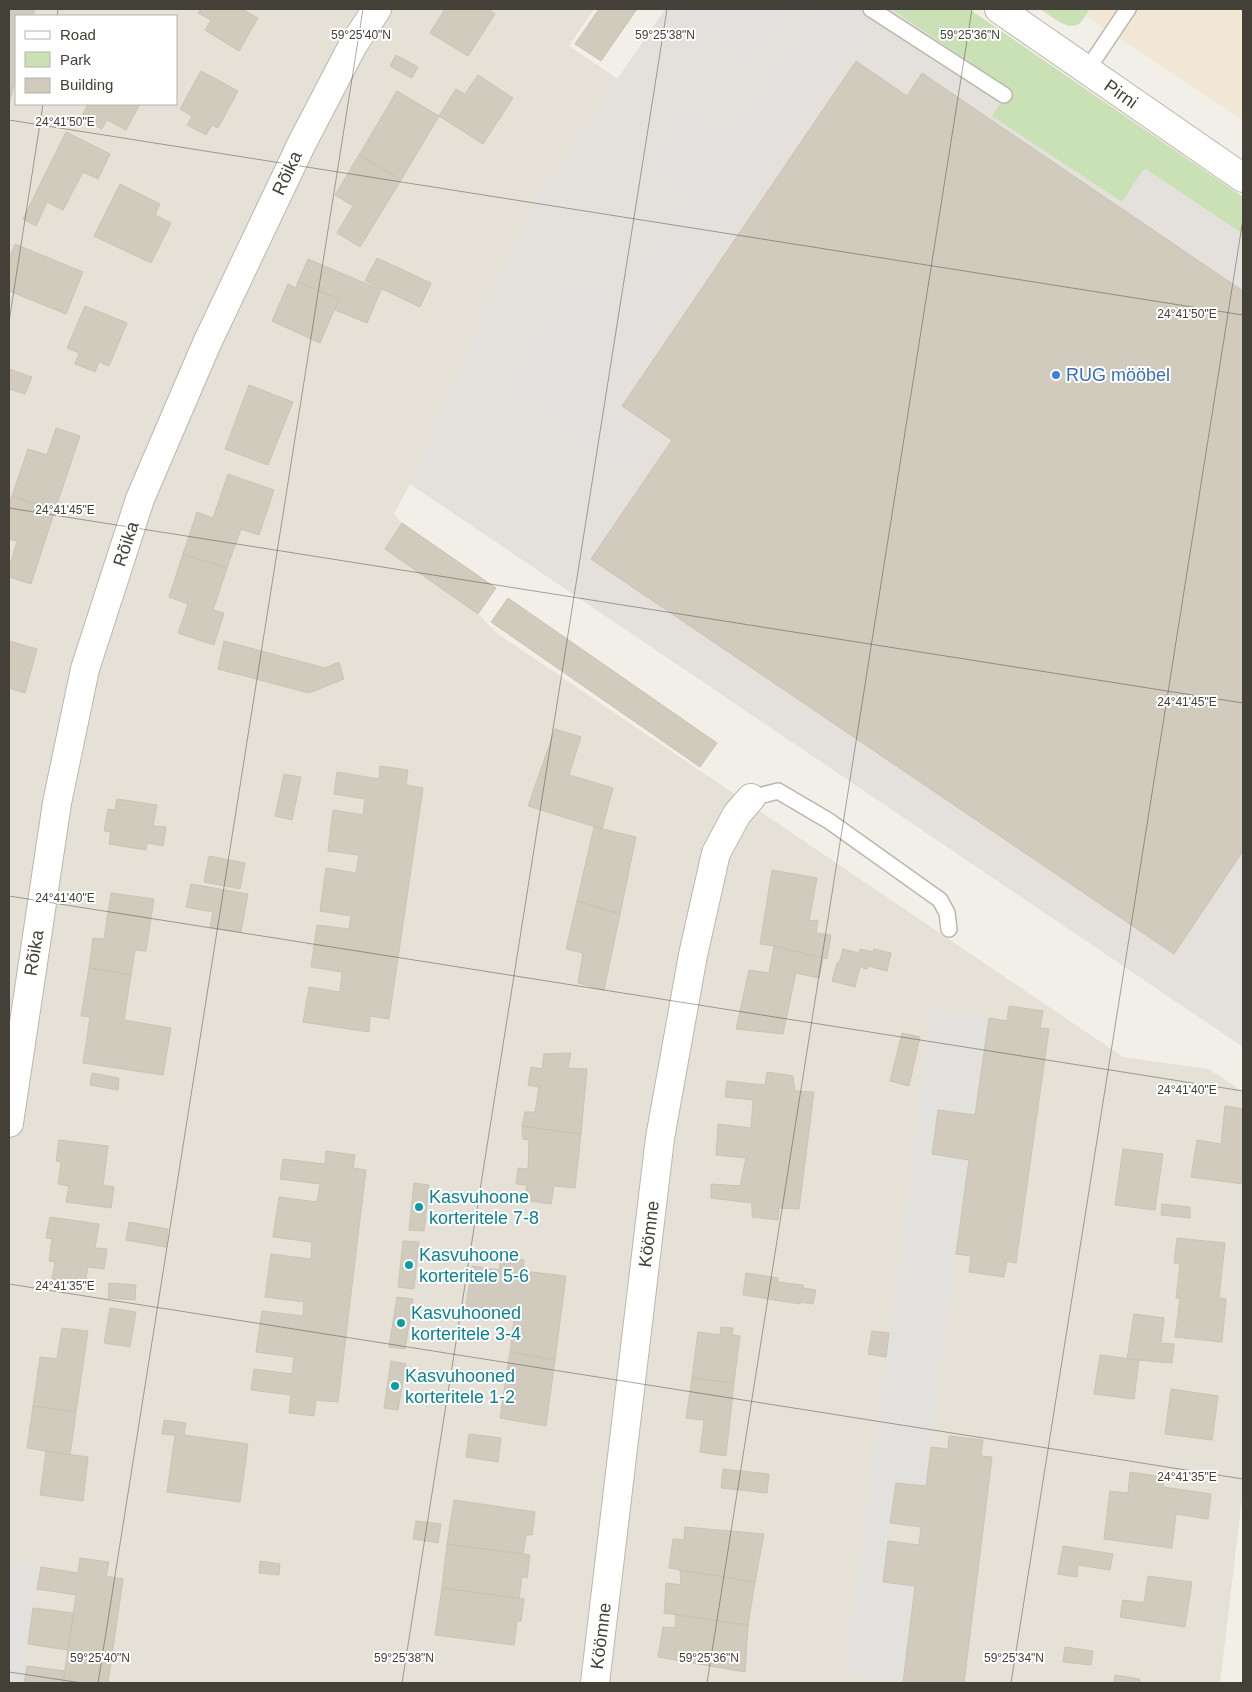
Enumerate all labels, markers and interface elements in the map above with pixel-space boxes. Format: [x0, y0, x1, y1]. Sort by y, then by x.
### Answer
legend [15, 15, 178, 105]
text: Road [60, 26, 96, 43]
text: 59°25'40"N [331, 28, 391, 42]
text: 59°25'38"N [635, 28, 695, 42]
text: 59°25'36"N [940, 28, 1000, 42]
text: Park [60, 51, 91, 68]
street label: Pirni [1101, 75, 1141, 113]
text: Building [60, 76, 113, 93]
text: 24°41'50"E [35, 115, 95, 129]
street label: Rõika [268, 147, 306, 198]
text: 24°41'50"E [1157, 307, 1217, 321]
place label: RUG mööbel [1066, 365, 1170, 385]
marker: RUG mööbel [1050, 369, 1062, 381]
text: 24°41'45"E [35, 503, 95, 517]
street label: Rõika [109, 518, 143, 569]
text: 24°41'45"E [1157, 695, 1217, 709]
text: 24°41'40"E [35, 891, 95, 905]
street label: Rõika [21, 928, 48, 977]
text: 24°41'40"E [1157, 1083, 1217, 1097]
place label: Kasvuhoone korteritele 7-8 [429, 1187, 539, 1228]
street label: Köömne [635, 1200, 663, 1268]
marker: Kasvuhoone korteritele 7-8 [413, 1201, 425, 1213]
place label: Kasvuhoone korteritele 5-6 [419, 1245, 529, 1286]
marker: Kasvuhoone korteritele 5-6 [403, 1259, 415, 1271]
text: 24°41'35"E [35, 1279, 95, 1293]
place label: Kasvuhooned korteritele 3-4 [411, 1303, 521, 1344]
marker: Kasvuhooned korteritele 3-4 [395, 1317, 407, 1329]
place label: Kasvuhooned korteritele 1-2 [405, 1366, 515, 1407]
marker: Kasvuhooned korteritele 1-2 [389, 1380, 401, 1392]
text: 24°41'35"E [1157, 1470, 1217, 1484]
street label: Köömne [587, 1602, 615, 1670]
text: 59°25'40"N [70, 1651, 130, 1665]
text: 59°25'38"N [374, 1651, 434, 1665]
text: 59°25'36"N [679, 1651, 739, 1665]
text: 59°25'34"N [984, 1651, 1044, 1665]

